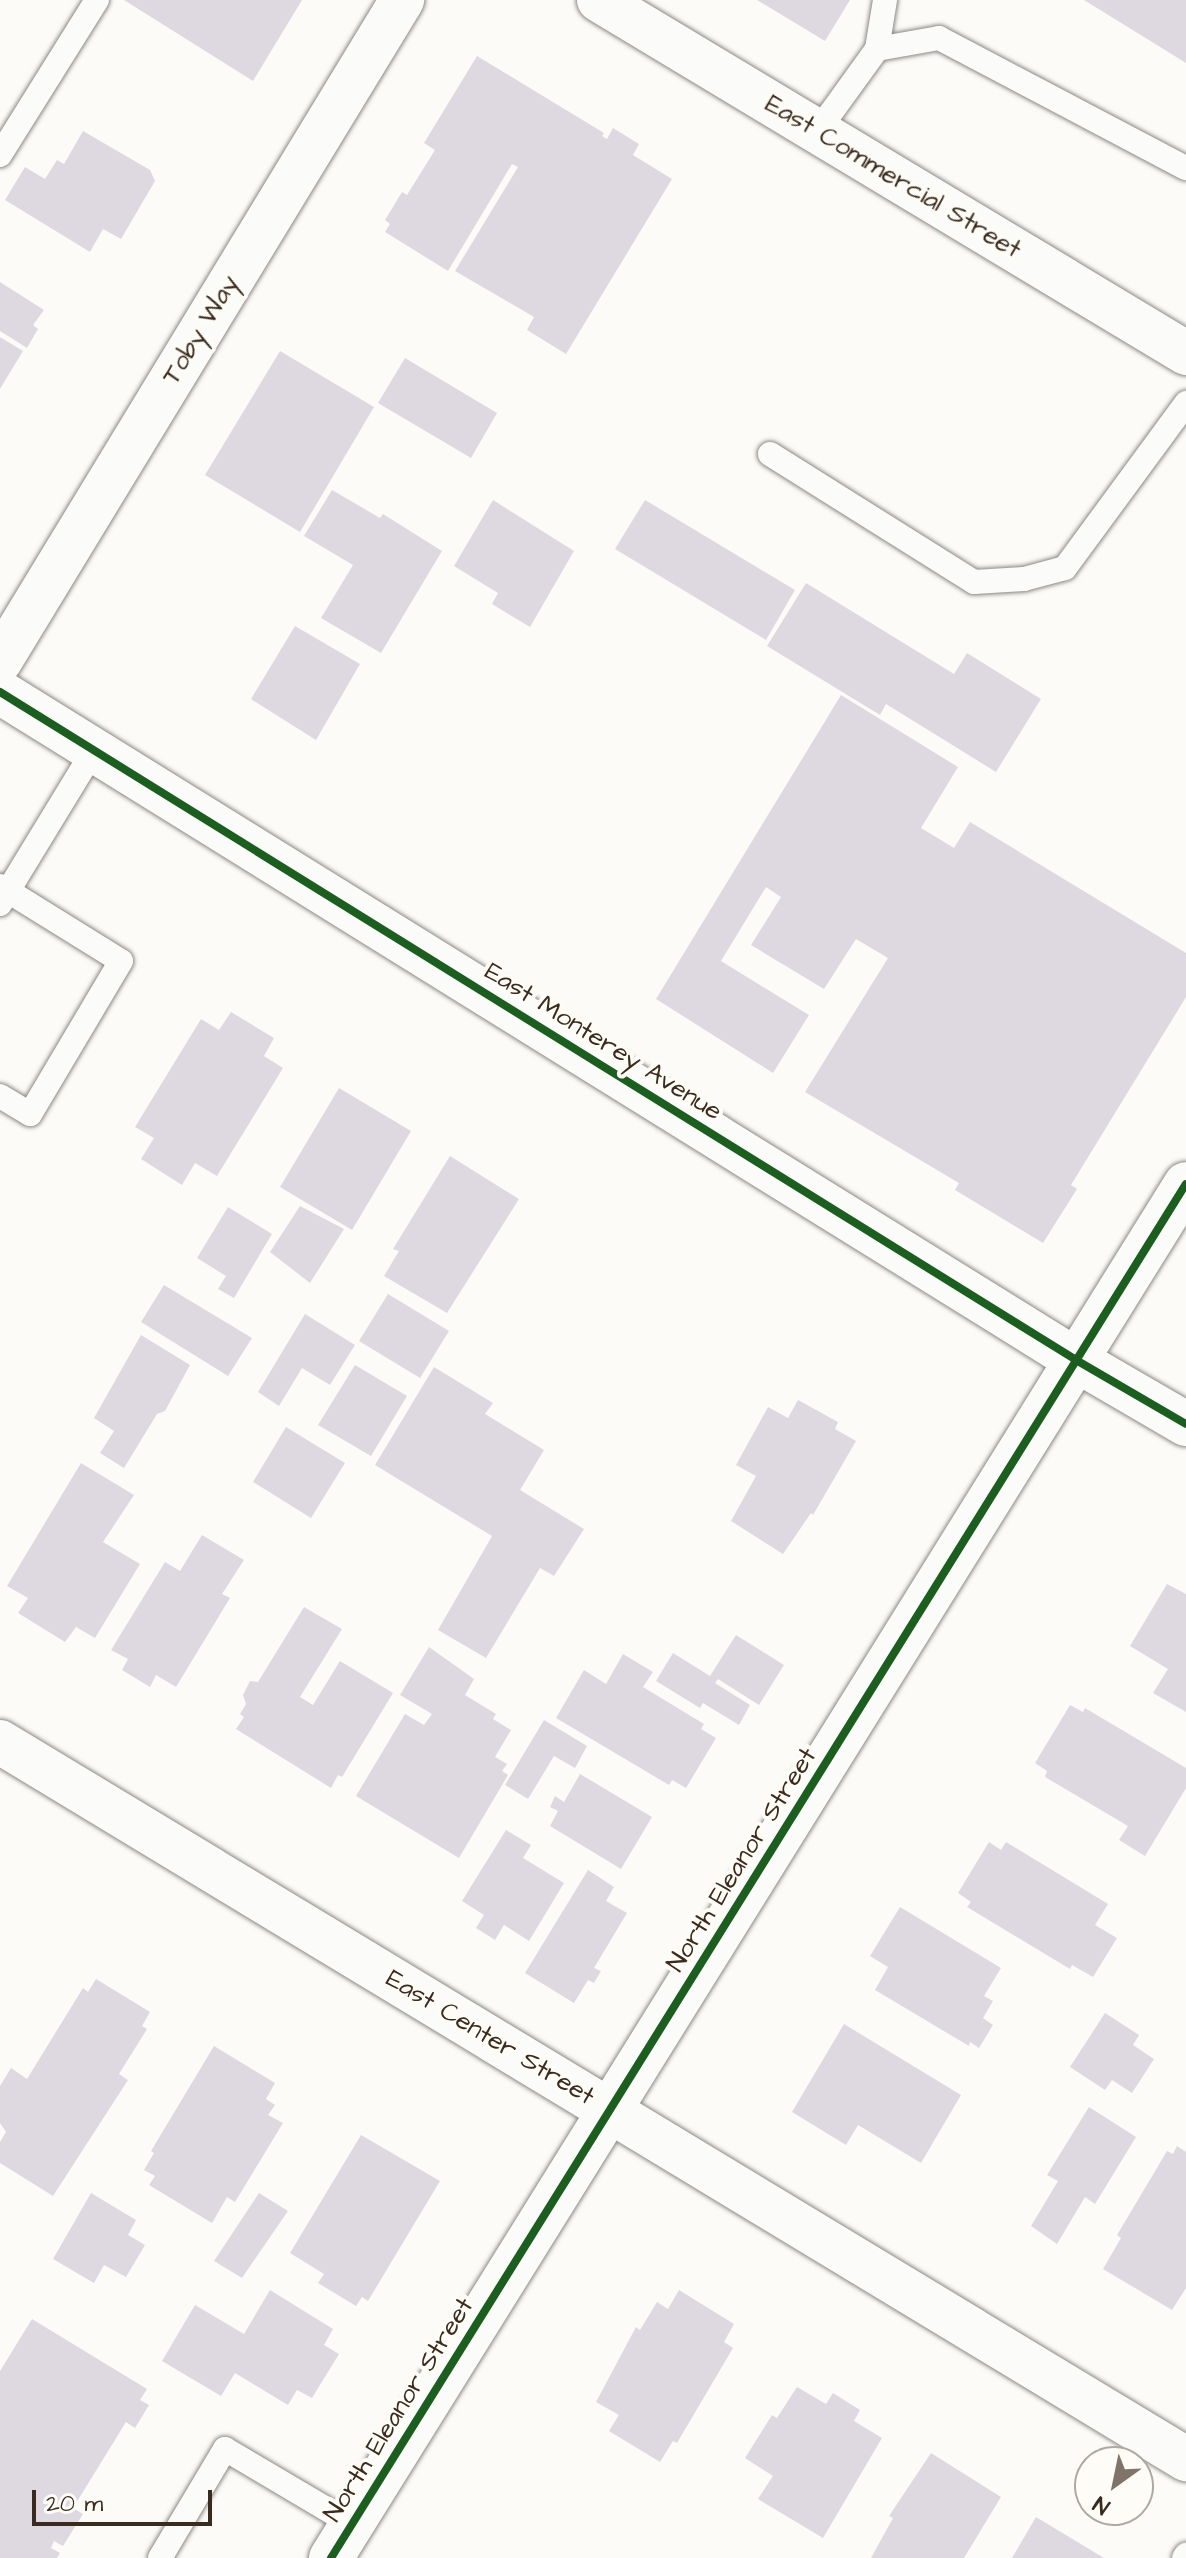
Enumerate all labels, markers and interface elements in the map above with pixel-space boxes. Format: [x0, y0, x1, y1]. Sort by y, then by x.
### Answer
street label: East Commercial Street [759, 88, 1027, 266]
street label: Toby Way [156, 270, 246, 390]
street label: East Monterey Avenue [479, 956, 727, 1128]
street label: North Eleanor Street [660, 1742, 824, 1978]
street label: East Center Street [380, 1963, 600, 2113]
street label: North Eleanor Street [317, 2292, 481, 2528]
north arrow [1074, 2446, 1154, 2526]
scale bar [36, 2474, 216, 2524]
text: 20 m [46, 2487, 103, 2521]
text: N [1088, 2488, 1116, 2522]

